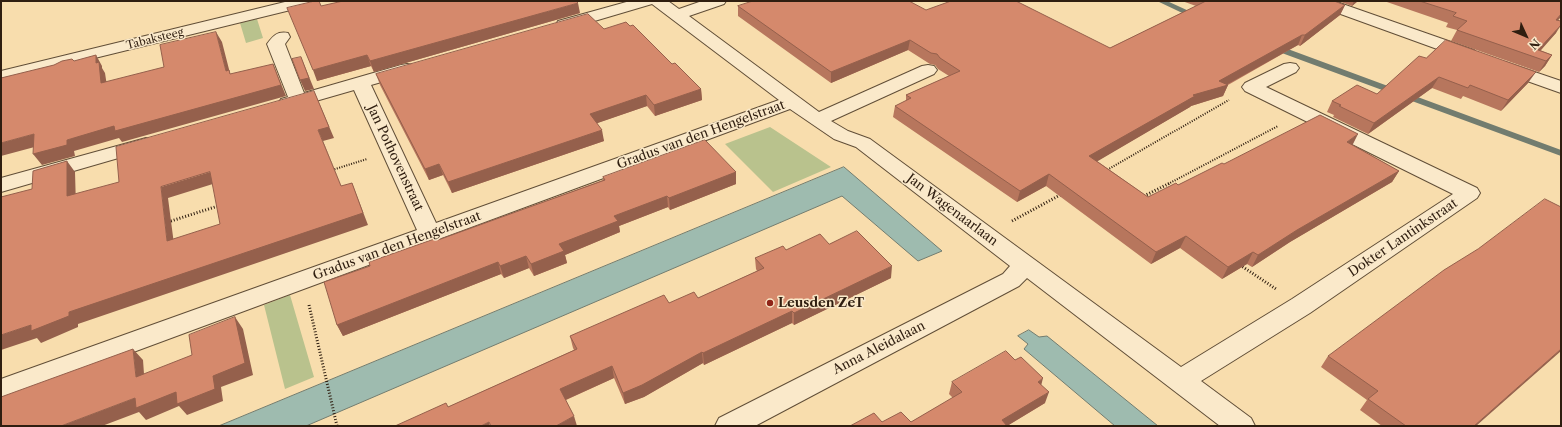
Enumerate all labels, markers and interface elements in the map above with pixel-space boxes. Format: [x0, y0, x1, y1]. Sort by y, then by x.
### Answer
north arrow [1506, 16, 1546, 56]
street label: Tabaksteeg [125, 26, 185, 52]
text: N [1526, 36, 1543, 53]
street label: Gradus van den Hengelstraat [615, 97, 787, 173]
street label: Jan Pothovenstraat [364, 102, 426, 214]
street label: Jan Wagenaarlaan [903, 171, 1001, 249]
street label: Dokter Lantinkstraat [1345, 196, 1461, 280]
street label: Gradus van den Hengelstraat [311, 208, 483, 284]
place label: Leusden ZeT [778, 295, 864, 311]
marker: Leusden ZeT [765, 298, 775, 308]
street label: Anna Aleidalaan [830, 318, 928, 378]

